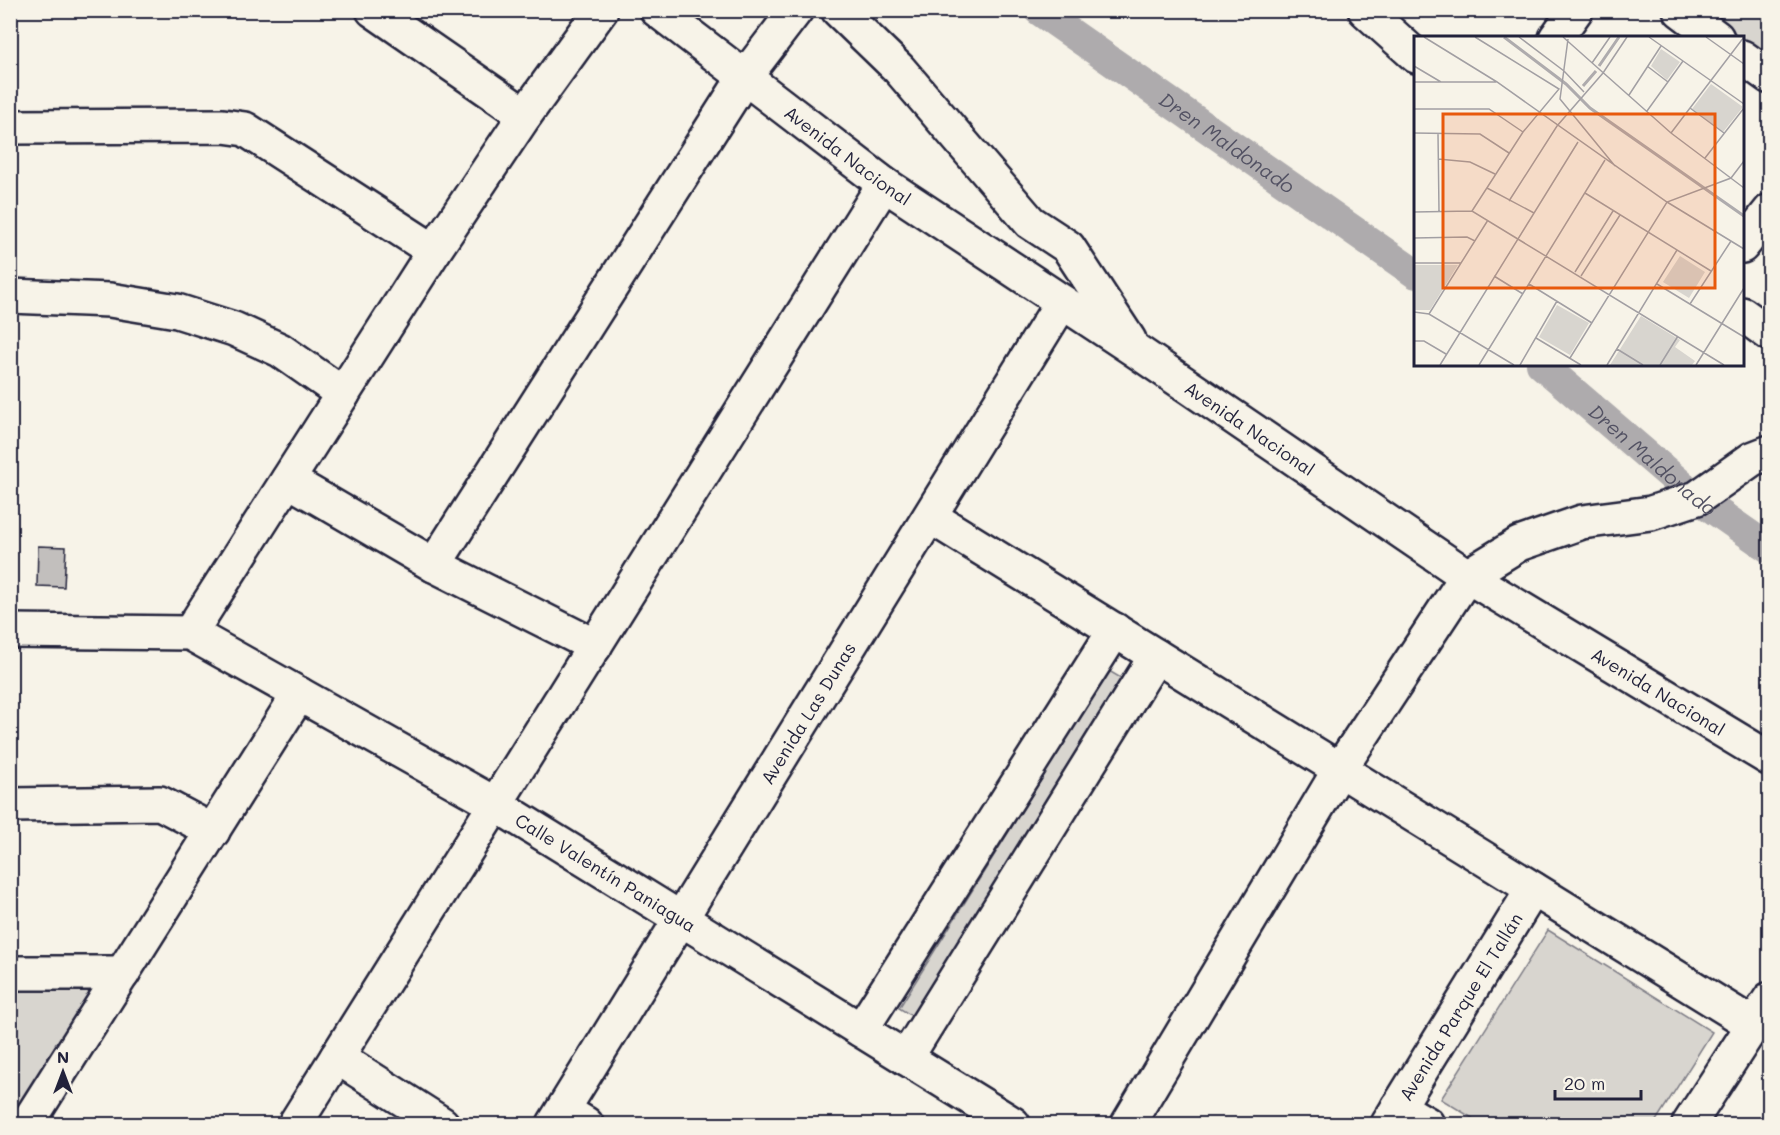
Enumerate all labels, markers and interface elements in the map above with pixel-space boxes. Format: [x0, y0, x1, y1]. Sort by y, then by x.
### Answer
inset map [1414, 36, 1744, 366]
water label: Dren Maldonado [1154, 86, 1300, 199]
street label: Avenida Nacional [780, 100, 916, 211]
street label: Avenida Nacional [1180, 375, 1320, 481]
water label: Dren Maldonado [1583, 398, 1722, 521]
street label: Avenida Las Dunas [755, 638, 861, 789]
street label: Avenida Nacional [1587, 642, 1730, 741]
street label: Calle Valentín Paniagua [511, 808, 701, 937]
street label: Avenida Parque El Tallán [1393, 908, 1528, 1105]
north arrow [33, 1042, 93, 1102]
text: N [57, 1046, 69, 1067]
scale bar [1555, 1063, 1640, 1101]
text: 20 m [1564, 1071, 1605, 1095]

